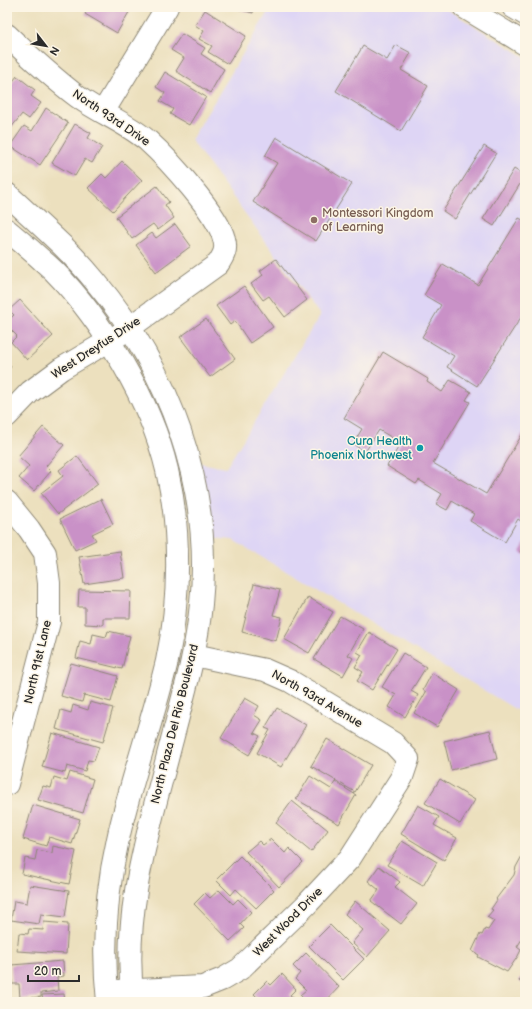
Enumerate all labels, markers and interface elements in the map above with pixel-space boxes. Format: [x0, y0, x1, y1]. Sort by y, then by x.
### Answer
north arrow [26, 26, 66, 66]
text: N [46, 44, 62, 58]
street label: North 93rd Drive [69, 86, 153, 150]
place label: Montessori Kingdom of Learning [322, 206, 433, 235]
marker: Montessori Kingdom of Learning [309, 215, 319, 225]
street label: West Dreyfus Drive [49, 314, 143, 382]
place label: Cura Health Phoenix Northwest [310, 434, 412, 463]
marker: Cura Health Phoenix Northwest [415, 443, 425, 453]
street label: North 91st Lane [21, 619, 55, 705]
street label: North Plaza Del Rio Boulevard [148, 642, 202, 805]
street label: North 93rd Avenue [269, 667, 365, 731]
street label: West Wood Drive [250, 884, 326, 960]
scale bar [28, 957, 79, 983]
text: 20 m [34, 964, 61, 979]

